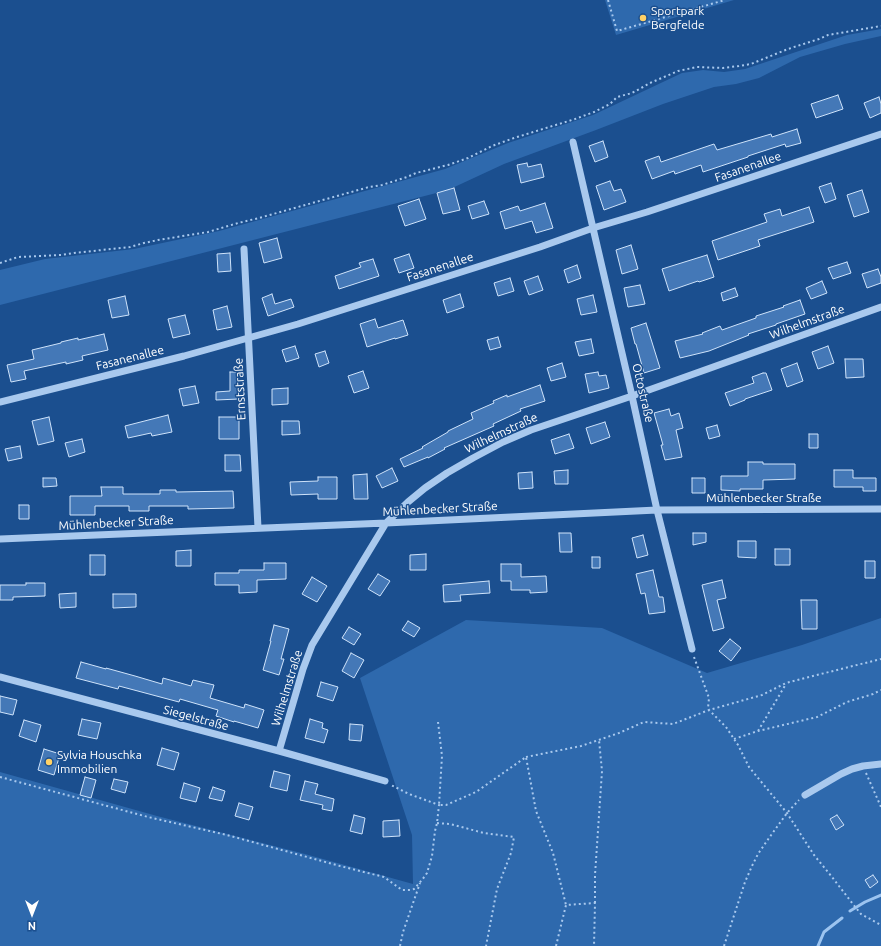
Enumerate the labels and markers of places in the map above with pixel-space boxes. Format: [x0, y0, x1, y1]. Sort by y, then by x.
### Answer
place label: Sportpark Bergfelde [651, 4, 705, 32]
marker: Sportpark Bergfelde [638, 13, 648, 23]
place label: Sylvia Houschka Immobilien [57, 748, 142, 776]
marker: Sylvia Houschka Immobilien [44, 757, 54, 767]

